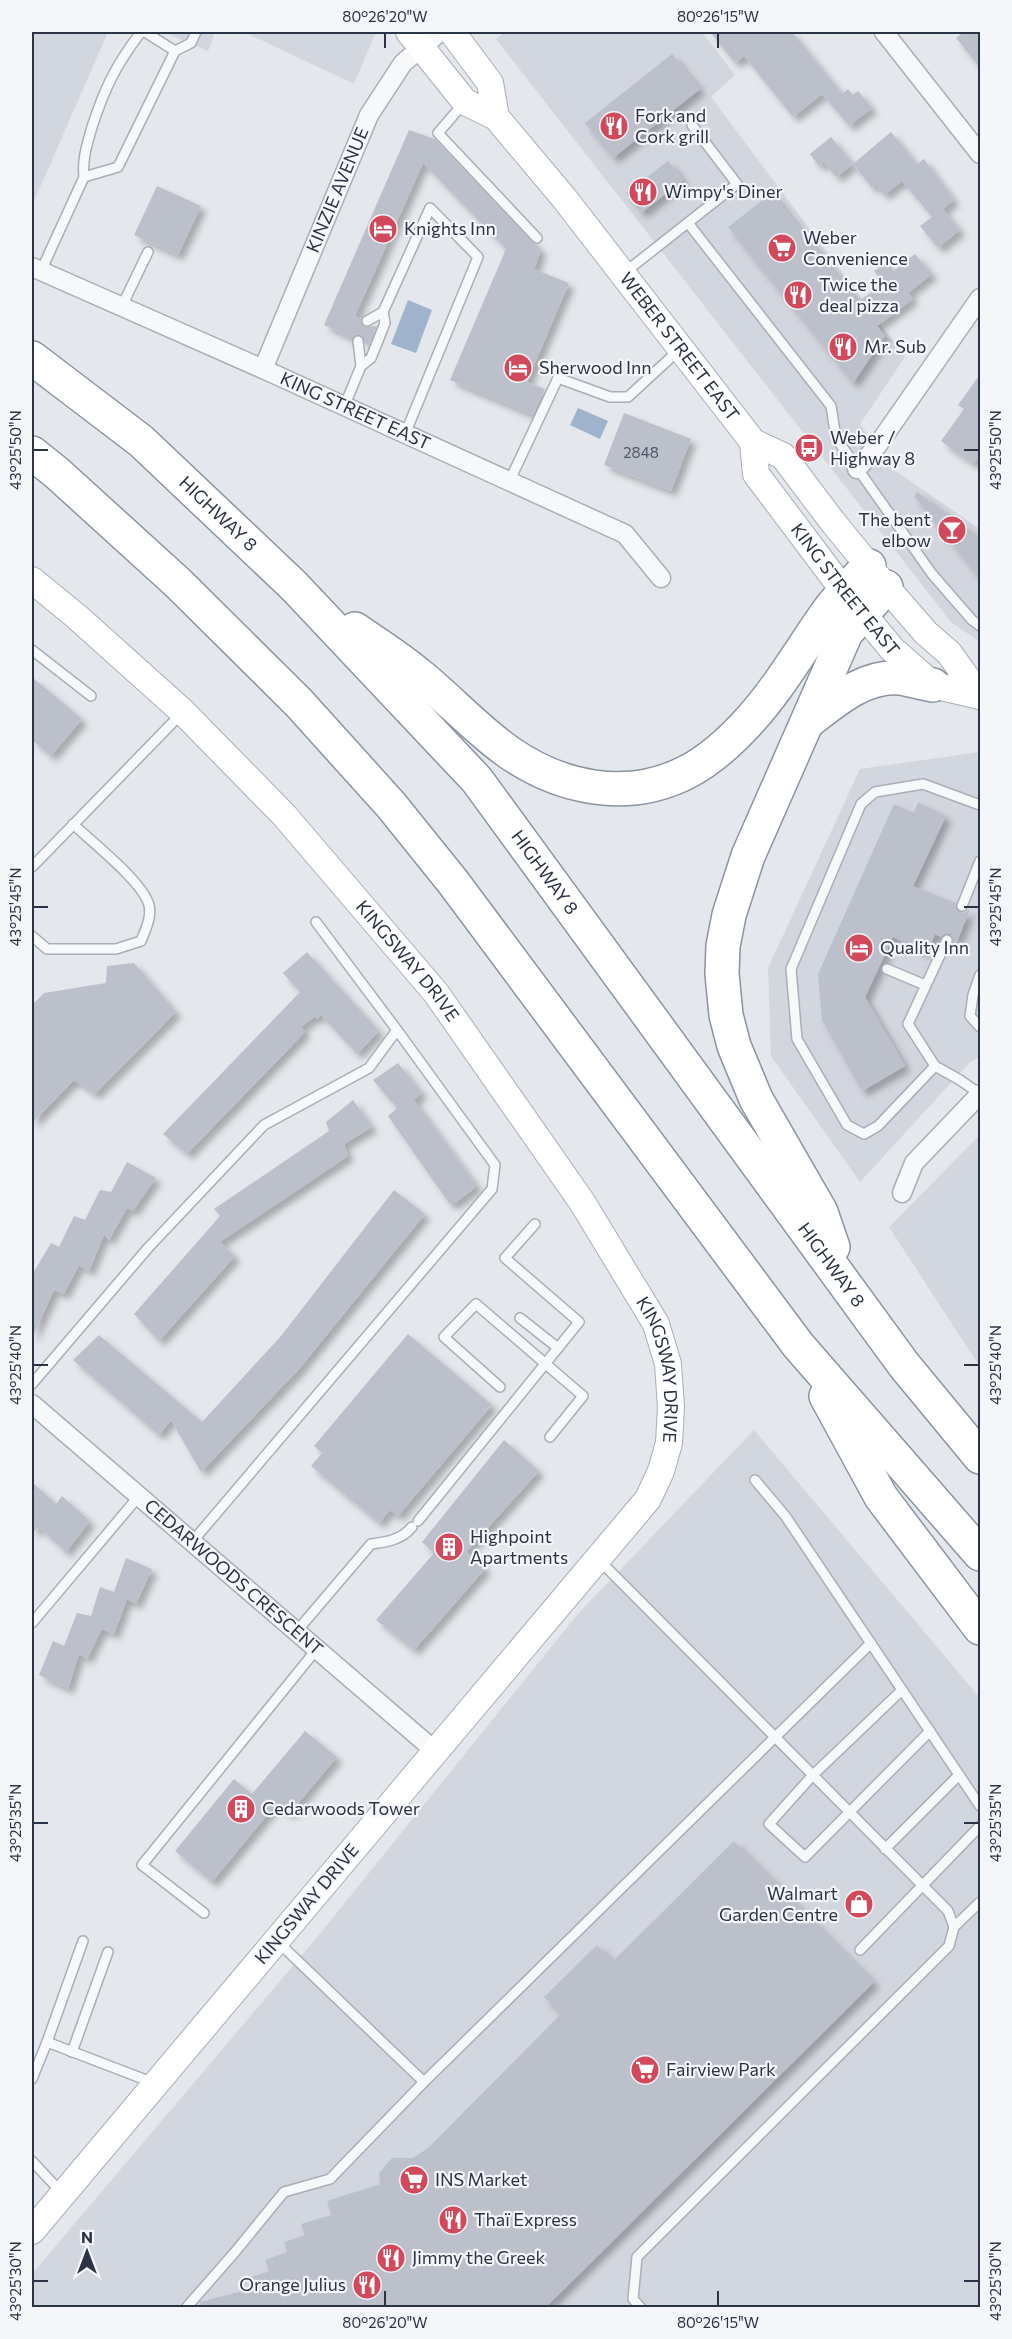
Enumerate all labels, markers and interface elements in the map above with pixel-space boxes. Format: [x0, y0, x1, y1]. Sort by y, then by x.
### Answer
text: 80°26'20"W [342, 7, 428, 25]
text: 80°26'15"W [677, 7, 759, 25]
place label: Fork and Cork grill [635, 104, 709, 147]
restaurant icon: Fork and Cork grill [598, 110, 630, 142]
street label: KINZIE AVENUE [301, 124, 373, 255]
restaurant icon: Wimpy's Diner [627, 176, 659, 208]
place label: Wimpy's Diner [664, 180, 783, 202]
hotel icon: Knights Inn [367, 213, 399, 245]
place label: Knights Inn [404, 217, 496, 239]
place label: Weber Convenience [803, 226, 908, 269]
supermarket icon: Weber Convenience [766, 232, 798, 264]
street label: WEBER STREET EAST [616, 267, 744, 425]
place label: Twice the deal pizza [819, 273, 899, 316]
restaurant icon: Twice the deal pizza [782, 279, 814, 311]
restaurant icon: Mr. Sub [827, 331, 859, 363]
place label: Mr. Sub [864, 335, 926, 357]
hotel icon: Sherwood Inn [502, 352, 534, 384]
place label: Sherwood Inn [539, 356, 652, 378]
street label: KING STREET EAST [277, 366, 434, 454]
text: 43°25'50"N [6, 410, 24, 490]
text: 43°25'50"N [986, 410, 1004, 490]
place label: Weber / Highway 8 [830, 426, 915, 469]
bus stop icon: Weber / Highway 8 [793, 432, 825, 464]
house number: 2848 [623, 443, 659, 461]
street label: HIGHWAY 8 [175, 471, 262, 555]
place label: The bent elbow [858, 508, 931, 551]
bar icon: The bent elbow [936, 514, 968, 546]
street label: KING STREET EAST [787, 518, 905, 660]
street label: HIGHWAY 8 [507, 825, 584, 919]
text: 43°25'45"N [6, 867, 24, 947]
text: 43°25'45"N [986, 867, 1004, 947]
street label: KINGSWAY DRIVE [352, 895, 464, 1025]
hotel icon: Quality Inn [843, 932, 875, 964]
place label: Quality Inn [880, 936, 969, 958]
street label: HIGHWAY 8 [794, 1218, 870, 1311]
street label: KINGSWAY DRIVE [632, 1292, 683, 1443]
text: 43°25'40"N [6, 1325, 24, 1405]
text: 43°25'40"N [986, 1325, 1004, 1405]
street label: CEDARWOODS CRESCENT [141, 1494, 328, 1660]
place label: Highpoint Apartments [470, 1525, 568, 1568]
building icon: Highpoint Apartments [433, 1531, 465, 1563]
text: 43°25'35"N [6, 1784, 24, 1862]
text: 43°25'35"N [986, 1784, 1004, 1862]
building icon: Cedarwoods Tower [225, 1793, 257, 1825]
place label: Cedarwoods Tower [262, 1797, 420, 1819]
street label: KINGSWAY DRIVE [249, 1839, 363, 1968]
place label: Walmart Garden Centre [719, 1882, 838, 1925]
shop icon: Walmart Garden Centre [843, 1888, 875, 1920]
supermarket icon: Fairview Park [629, 2054, 661, 2086]
place label: Fairview Park [666, 2058, 776, 2080]
supermarket icon: INS Market [398, 2164, 430, 2196]
place label: INS Market [435, 2168, 527, 2190]
restaurant icon: Thaï Express [437, 2204, 469, 2236]
place label: Thaï Express [474, 2208, 577, 2230]
north arrow [57, 2222, 117, 2282]
text: N [81, 2227, 93, 2246]
text: 43°25'30"N [6, 2241, 24, 2321]
text: 43°25'30"N [986, 2241, 1004, 2321]
restaurant icon: Jimmy the Greek [375, 2242, 407, 2274]
place label: Jimmy the Greek [412, 2246, 546, 2268]
restaurant icon: Orange Julius [351, 2269, 383, 2301]
place label: Orange Julius [239, 2273, 346, 2295]
text: 80°26'20"W [342, 2313, 428, 2331]
text: 80°26'15"W [677, 2313, 759, 2331]

